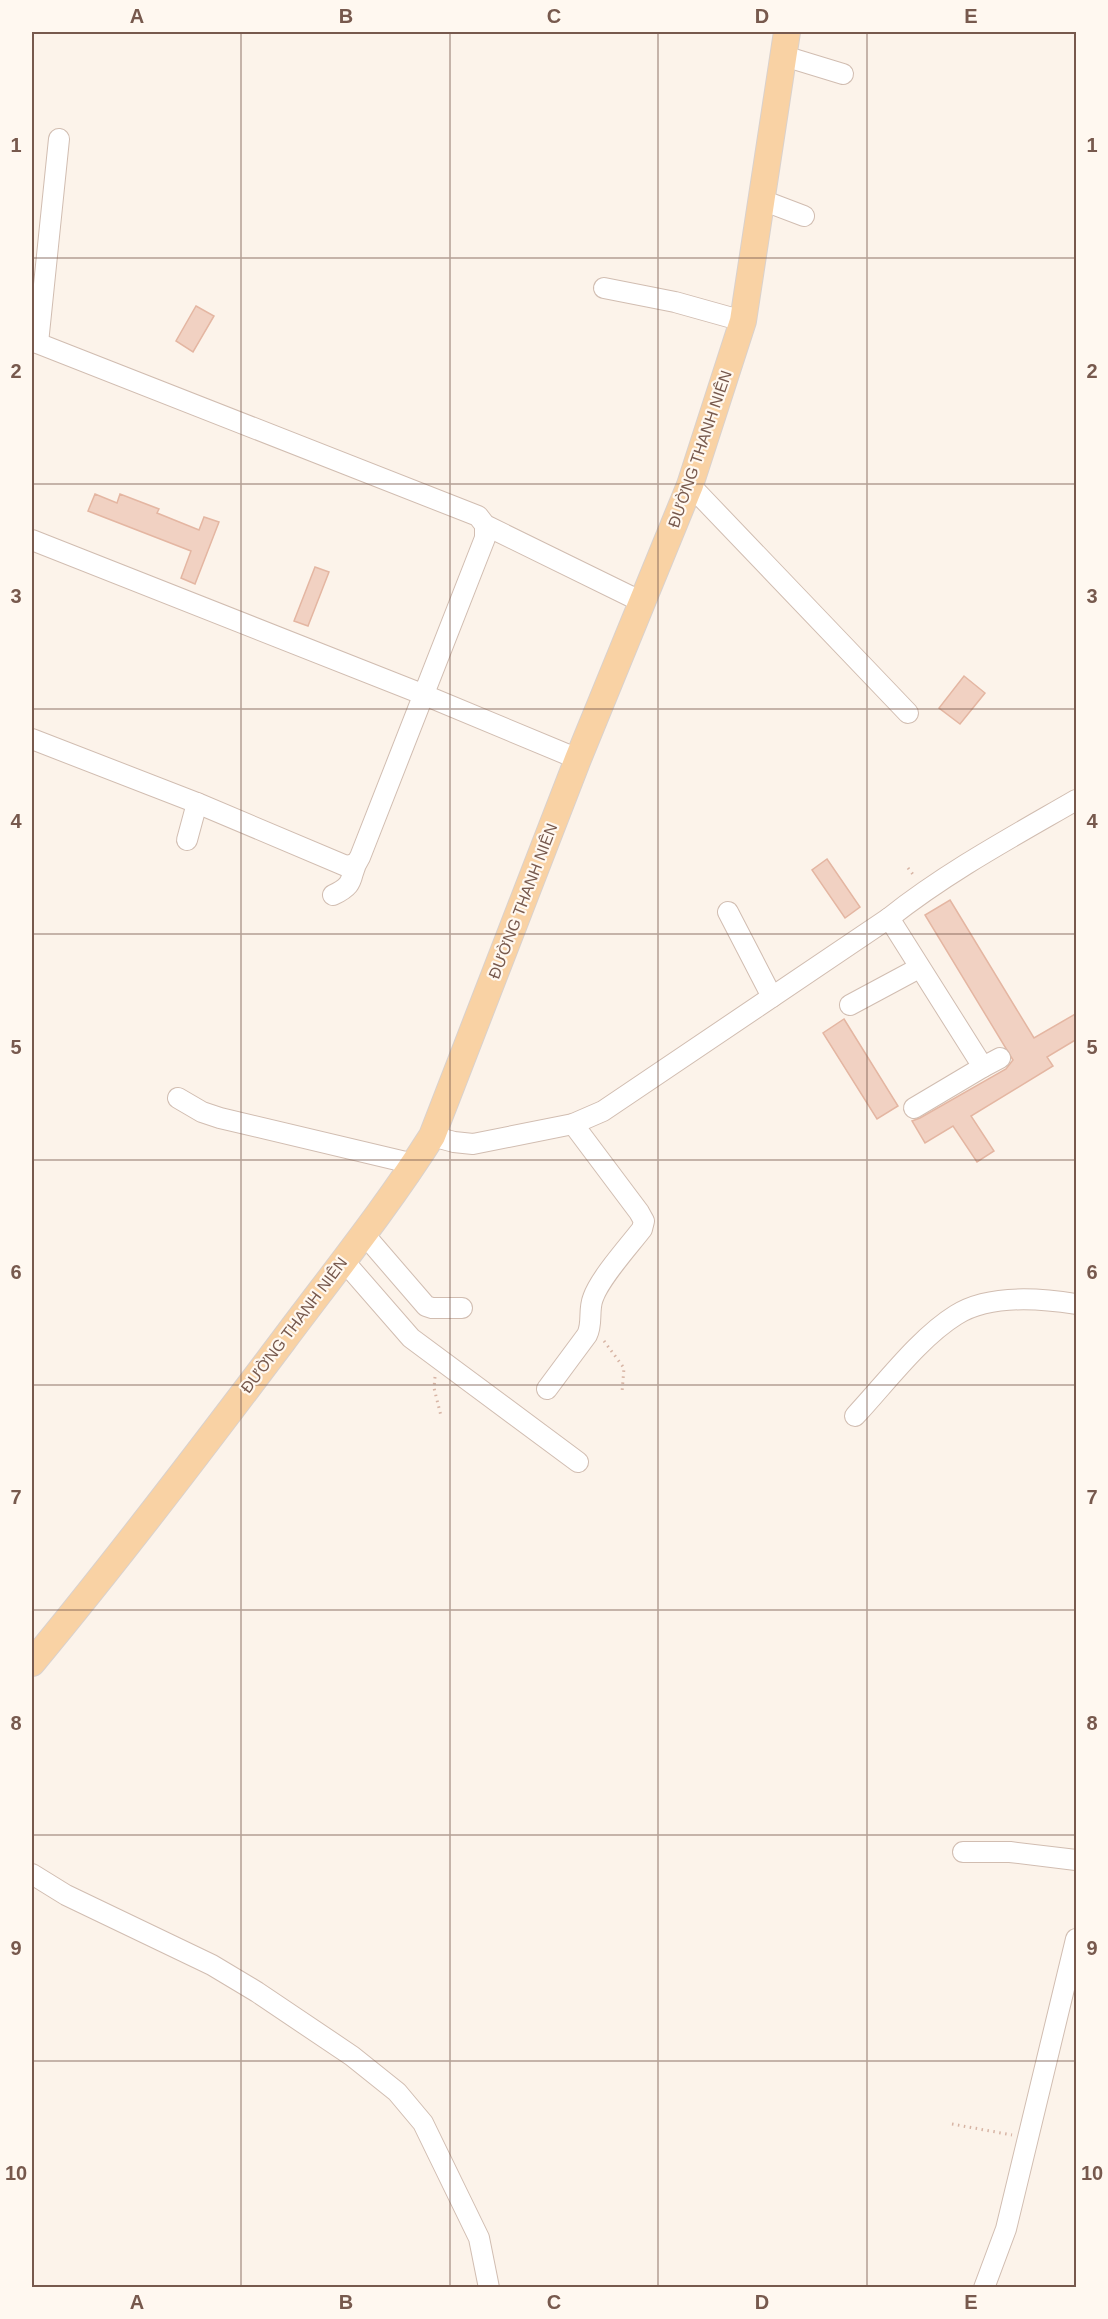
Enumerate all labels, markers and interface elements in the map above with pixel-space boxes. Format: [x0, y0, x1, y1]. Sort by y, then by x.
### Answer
text: A [130, 5, 144, 27]
text: B [339, 5, 353, 27]
text: C [547, 5, 561, 27]
text: D [755, 5, 769, 27]
text: E [964, 5, 978, 27]
text: 1 [10, 134, 22, 156]
text: 1 [1086, 134, 1098, 156]
text: 2 [10, 360, 22, 382]
text: 2 [1086, 360, 1098, 382]
street label: ĐƯỜNG THANH NIÊN [664, 368, 735, 530]
text: 3 [10, 585, 22, 607]
text: 3 [1086, 585, 1098, 607]
text: 4 [10, 810, 22, 832]
text: 4 [1086, 810, 1098, 832]
street label: ĐƯỜNG THANH NIÊN [485, 821, 560, 981]
text: 5 [10, 1036, 22, 1058]
text: 5 [1086, 1036, 1098, 1058]
street label: ĐƯỜNG THANH NIÊN [237, 1253, 350, 1396]
text: 6 [10, 1261, 22, 1283]
text: 6 [1086, 1261, 1098, 1283]
text: 7 [10, 1486, 22, 1508]
text: 7 [1086, 1486, 1098, 1508]
text: 8 [10, 1712, 22, 1734]
text: 8 [1086, 1712, 1098, 1734]
text: 9 [10, 1937, 22, 1959]
text: 9 [1086, 1937, 1098, 1959]
text: 10 [5, 2162, 27, 2184]
text: 10 [1081, 2162, 1103, 2184]
text: A [130, 2291, 144, 2313]
text: B [339, 2291, 353, 2313]
text: C [547, 2291, 561, 2313]
text: D [755, 2291, 769, 2313]
text: E [964, 2291, 978, 2313]

